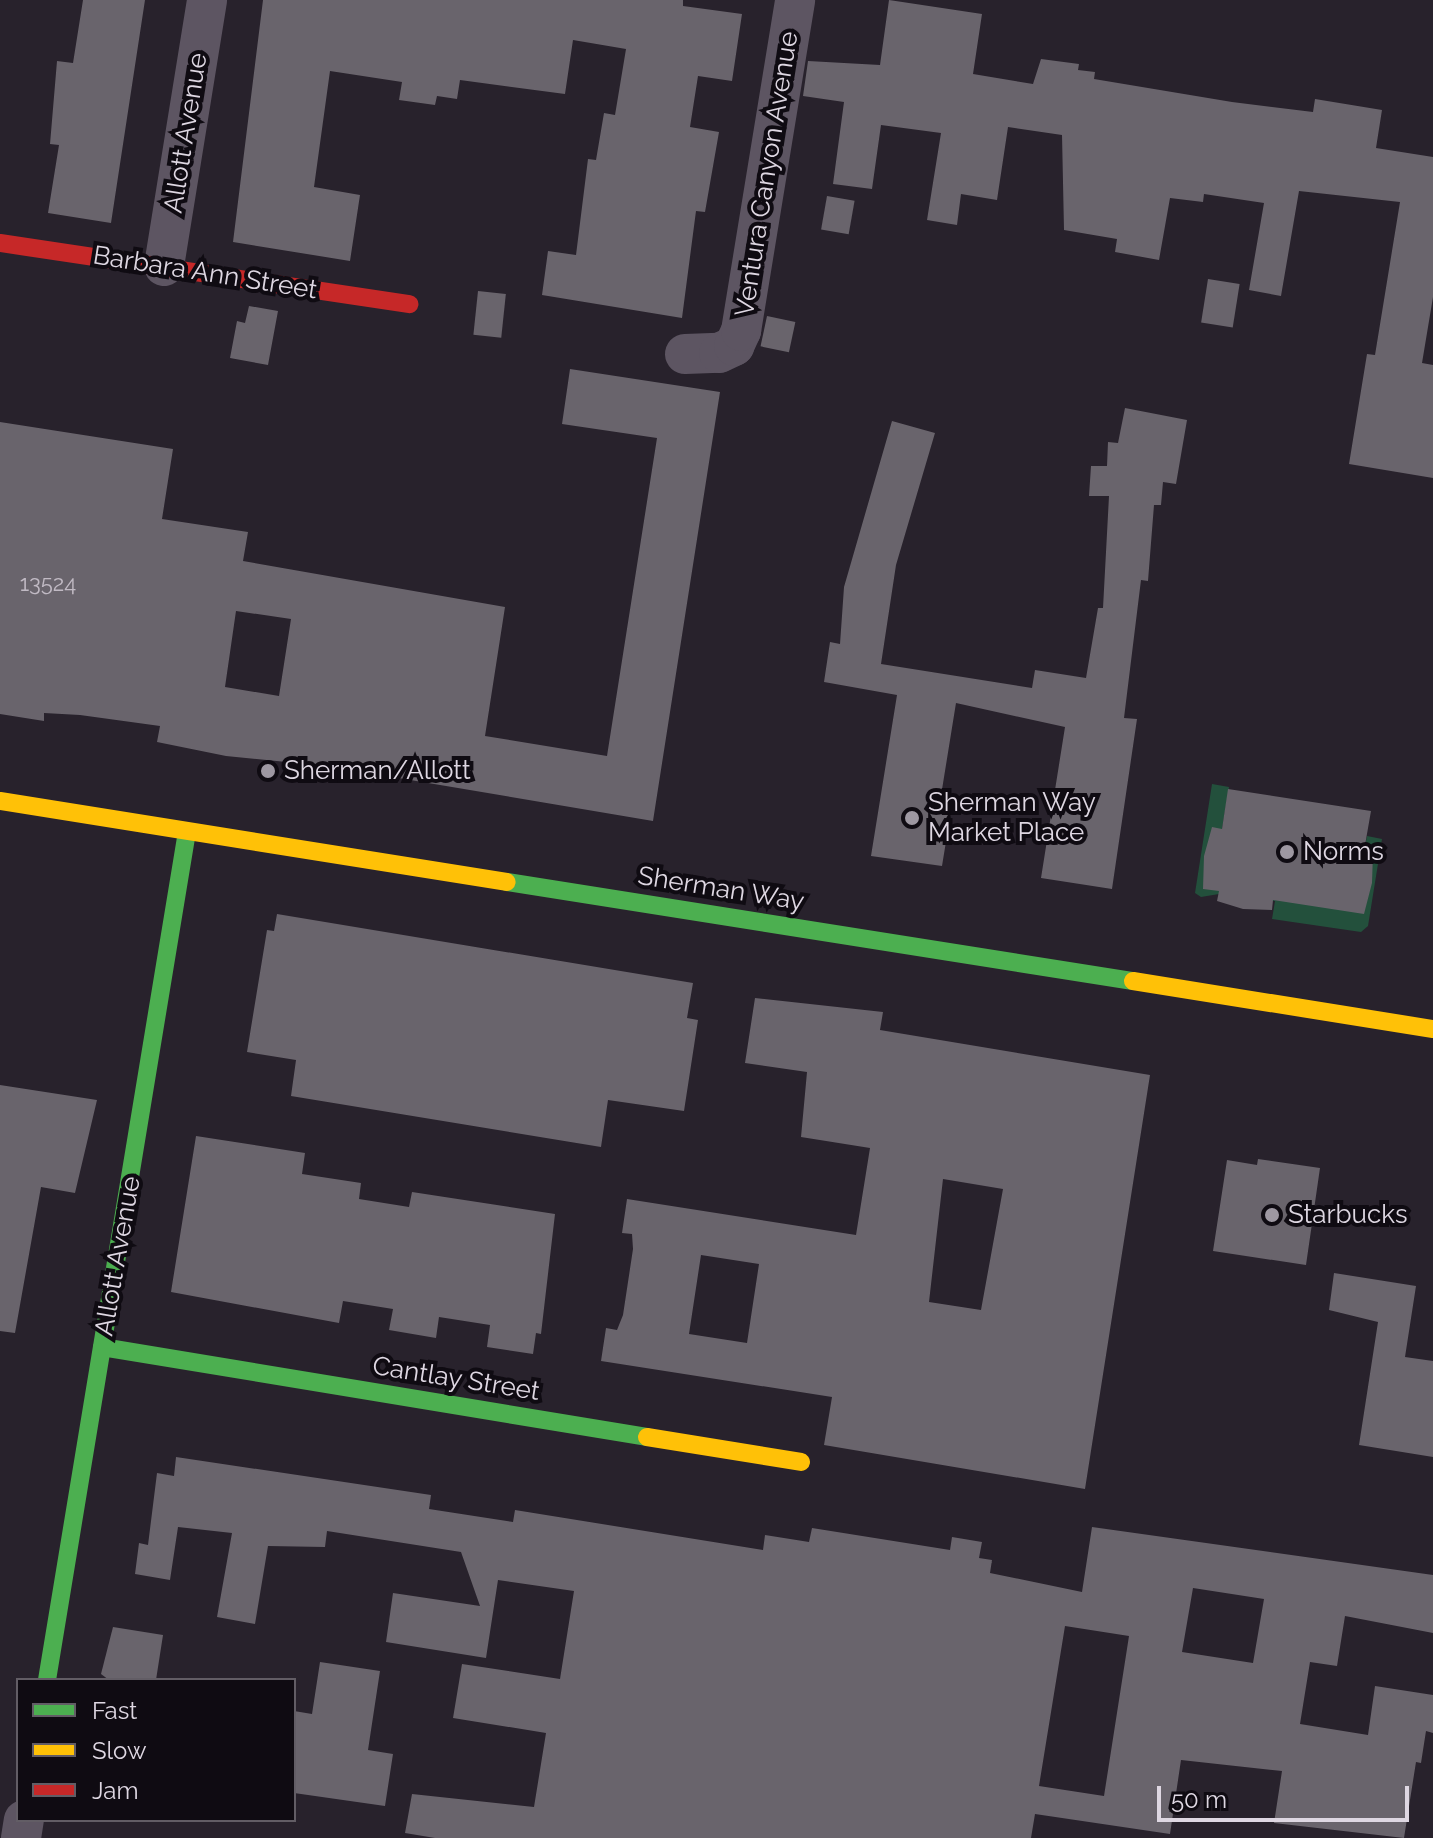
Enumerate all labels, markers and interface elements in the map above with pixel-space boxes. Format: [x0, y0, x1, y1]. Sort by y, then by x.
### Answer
street label: Ventura Canyon Avenue [729, 29, 805, 319]
street label: Allott Avenue [158, 50, 214, 216]
street label: Barbara Ann Street [90, 240, 320, 306]
house number: 13524 [20, 571, 76, 597]
place label: Sherman/Allott [284, 755, 471, 787]
marker: Sherman/Allott [259, 762, 277, 780]
place label: Sherman Way Market Place [928, 787, 1097, 848]
marker: Sherman Way Market Place [903, 809, 921, 827]
place label: Norms [1303, 836, 1384, 868]
marker: Norms [1278, 843, 1296, 861]
street label: Sherman Way [635, 860, 807, 918]
street label: Allott Avenue [89, 1173, 147, 1339]
place label: Starbucks [1288, 1199, 1408, 1231]
marker: Starbucks [1263, 1206, 1281, 1224]
street label: Cantlay Street [370, 1350, 542, 1408]
legend [16, 1678, 296, 1822]
text: Fast [92, 1696, 137, 1725]
text: Slow [92, 1736, 146, 1765]
scale bar [1161, 1770, 1413, 1820]
text: Jam [92, 1776, 138, 1805]
text: 50 m [1171, 1785, 1227, 1814]

